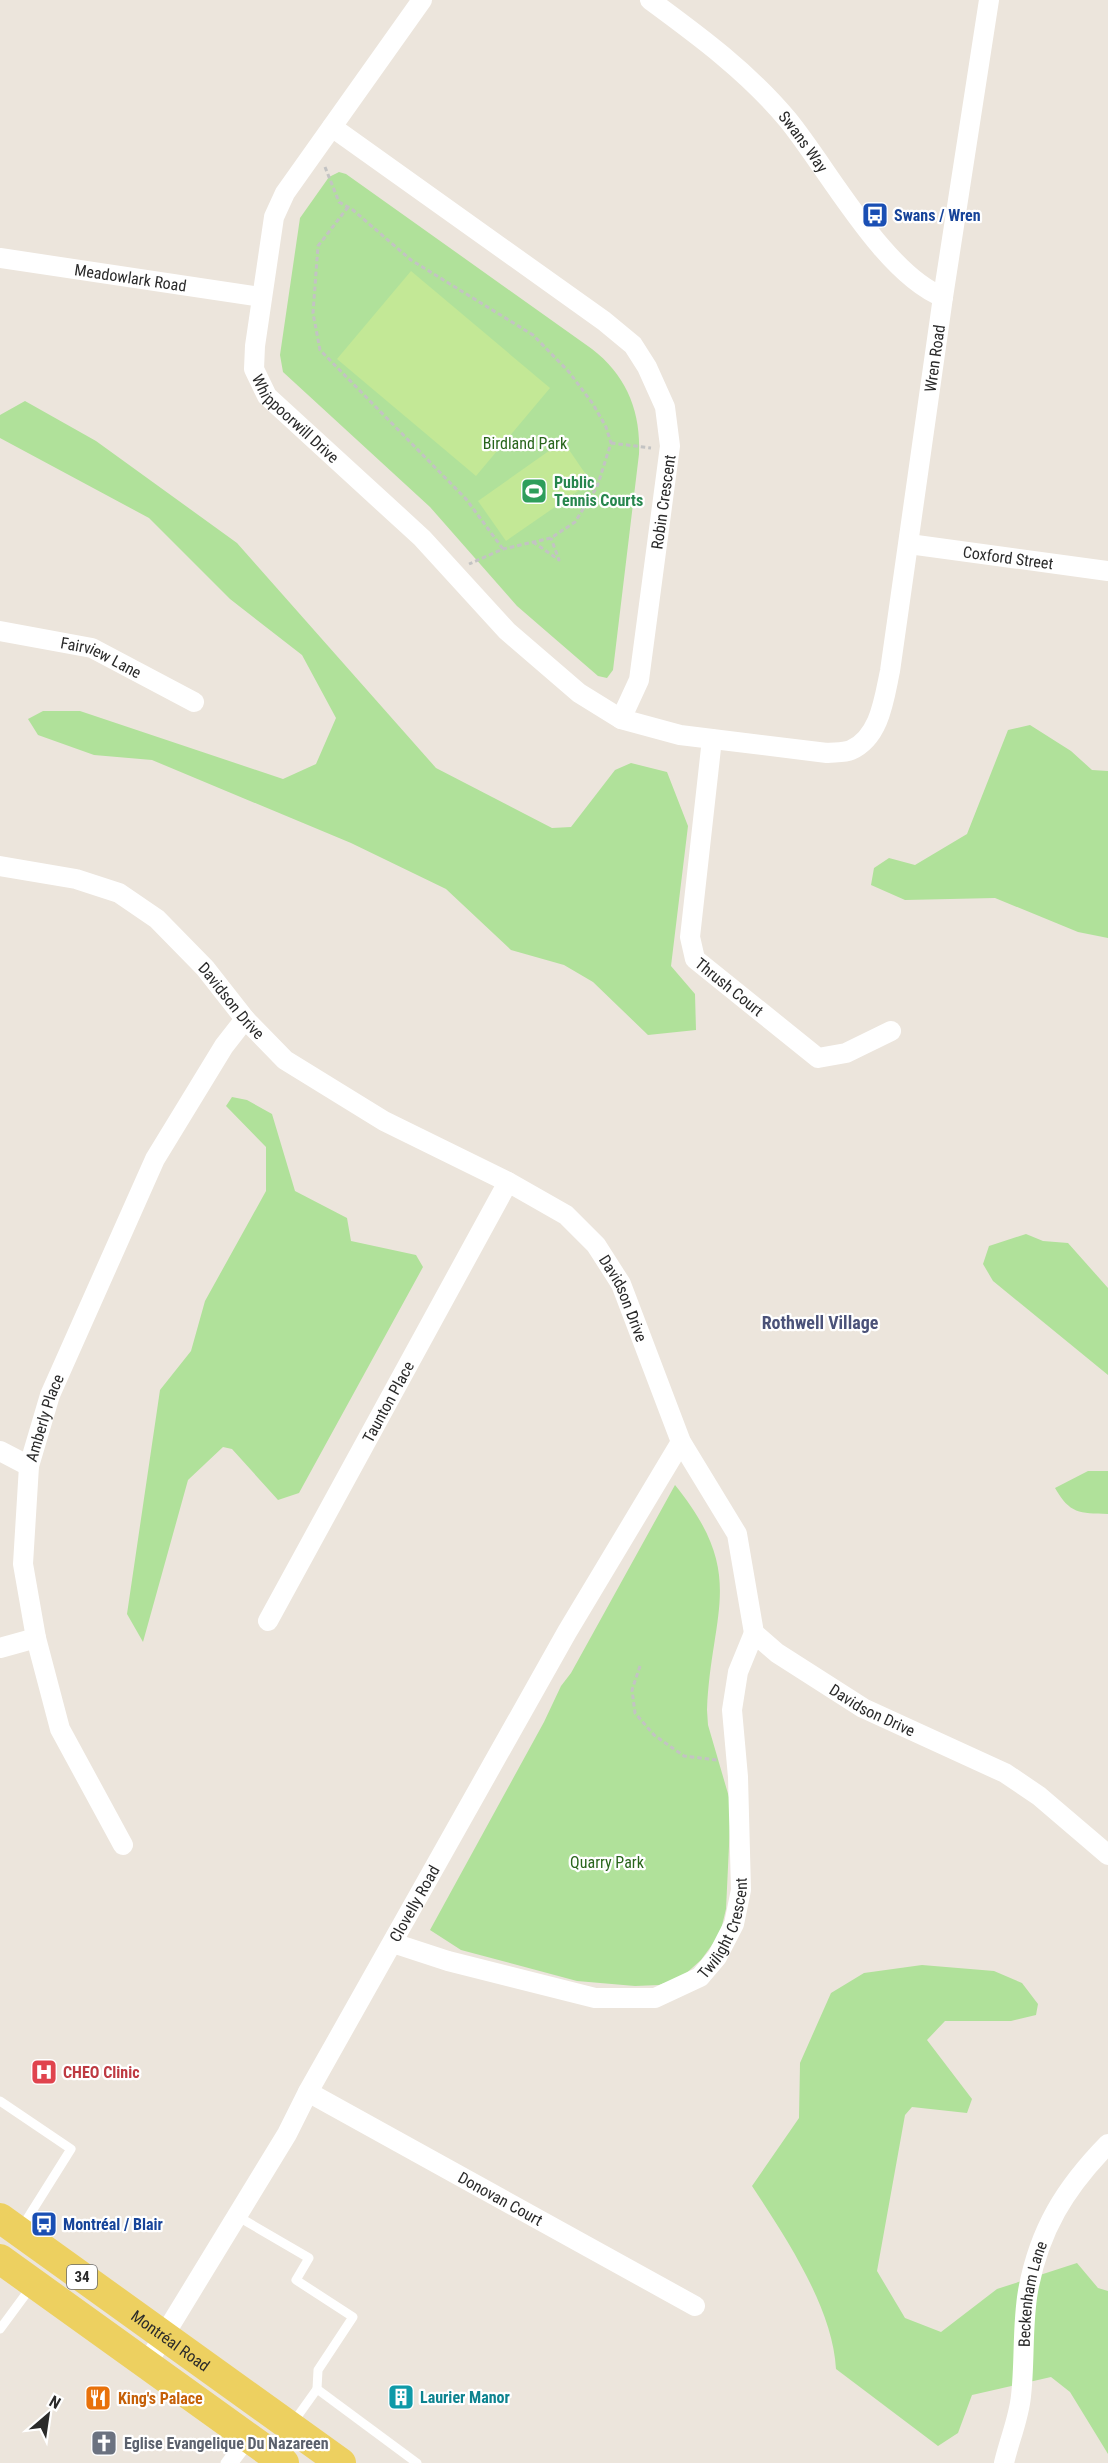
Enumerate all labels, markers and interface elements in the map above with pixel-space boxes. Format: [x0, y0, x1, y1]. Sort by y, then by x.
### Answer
street label: Swans Way [775, 107, 832, 176]
bus stop icon: Swans / Wren [860, 200, 890, 230]
place label: Swans / Wren [894, 206, 981, 225]
street label: Meadowlark Road [73, 260, 188, 296]
street label: Wren Road [921, 324, 949, 393]
street label: Whippoorwill Drive [248, 371, 343, 467]
park label: Birdland Park [483, 434, 568, 453]
street label: Robin Crescent [647, 453, 680, 551]
place label: Public Tennis Courts [554, 473, 643, 510]
sports icon: Public Tennis Courts [519, 476, 549, 506]
street label: Coxford Street [962, 542, 1055, 574]
street label: Fairview Lane [59, 633, 145, 682]
street label: Thrush Court [691, 954, 767, 1020]
street label: Davidson Drive [194, 958, 268, 1043]
street label: Davidson Drive [595, 1251, 651, 1344]
district label: Rothwell Village [762, 1312, 879, 1333]
street label: Taunton Place [358, 1358, 418, 1446]
street label: Amberly Place [22, 1371, 68, 1464]
street label: Davidson Drive [826, 1680, 918, 1740]
park label: Quarry Park [570, 1853, 645, 1872]
street label: Clovelly Road [386, 1862, 444, 1945]
street label: Twilight Crescent [694, 1877, 751, 1983]
hospital icon: CHEO Clinic [29, 2057, 59, 2087]
place label: CHEO Clinic [63, 2063, 140, 2082]
street label: Donovan Court [455, 2168, 546, 2230]
bus stop icon: Montréal / Blair [29, 2209, 59, 2239]
place label: Montréal / Blair [63, 2215, 163, 2234]
street label: Beckenham Lane [1015, 2238, 1051, 2347]
road number: 34 [67, 2265, 97, 2289]
street label: Montréal Road [127, 2306, 213, 2375]
building icon: Laurier Manor [386, 2382, 416, 2412]
restaurant icon: King's Palace [83, 2383, 113, 2413]
north arrow [18, 2385, 78, 2445]
place label: Laurier Manor [420, 2388, 510, 2407]
place label: King's Palace [118, 2389, 203, 2408]
text: N [46, 2392, 64, 2413]
church icon: Eglise Evangelique Du Nazareen [89, 2428, 119, 2458]
place label: Eglise Evangelique Du Nazareen [124, 2434, 329, 2453]

